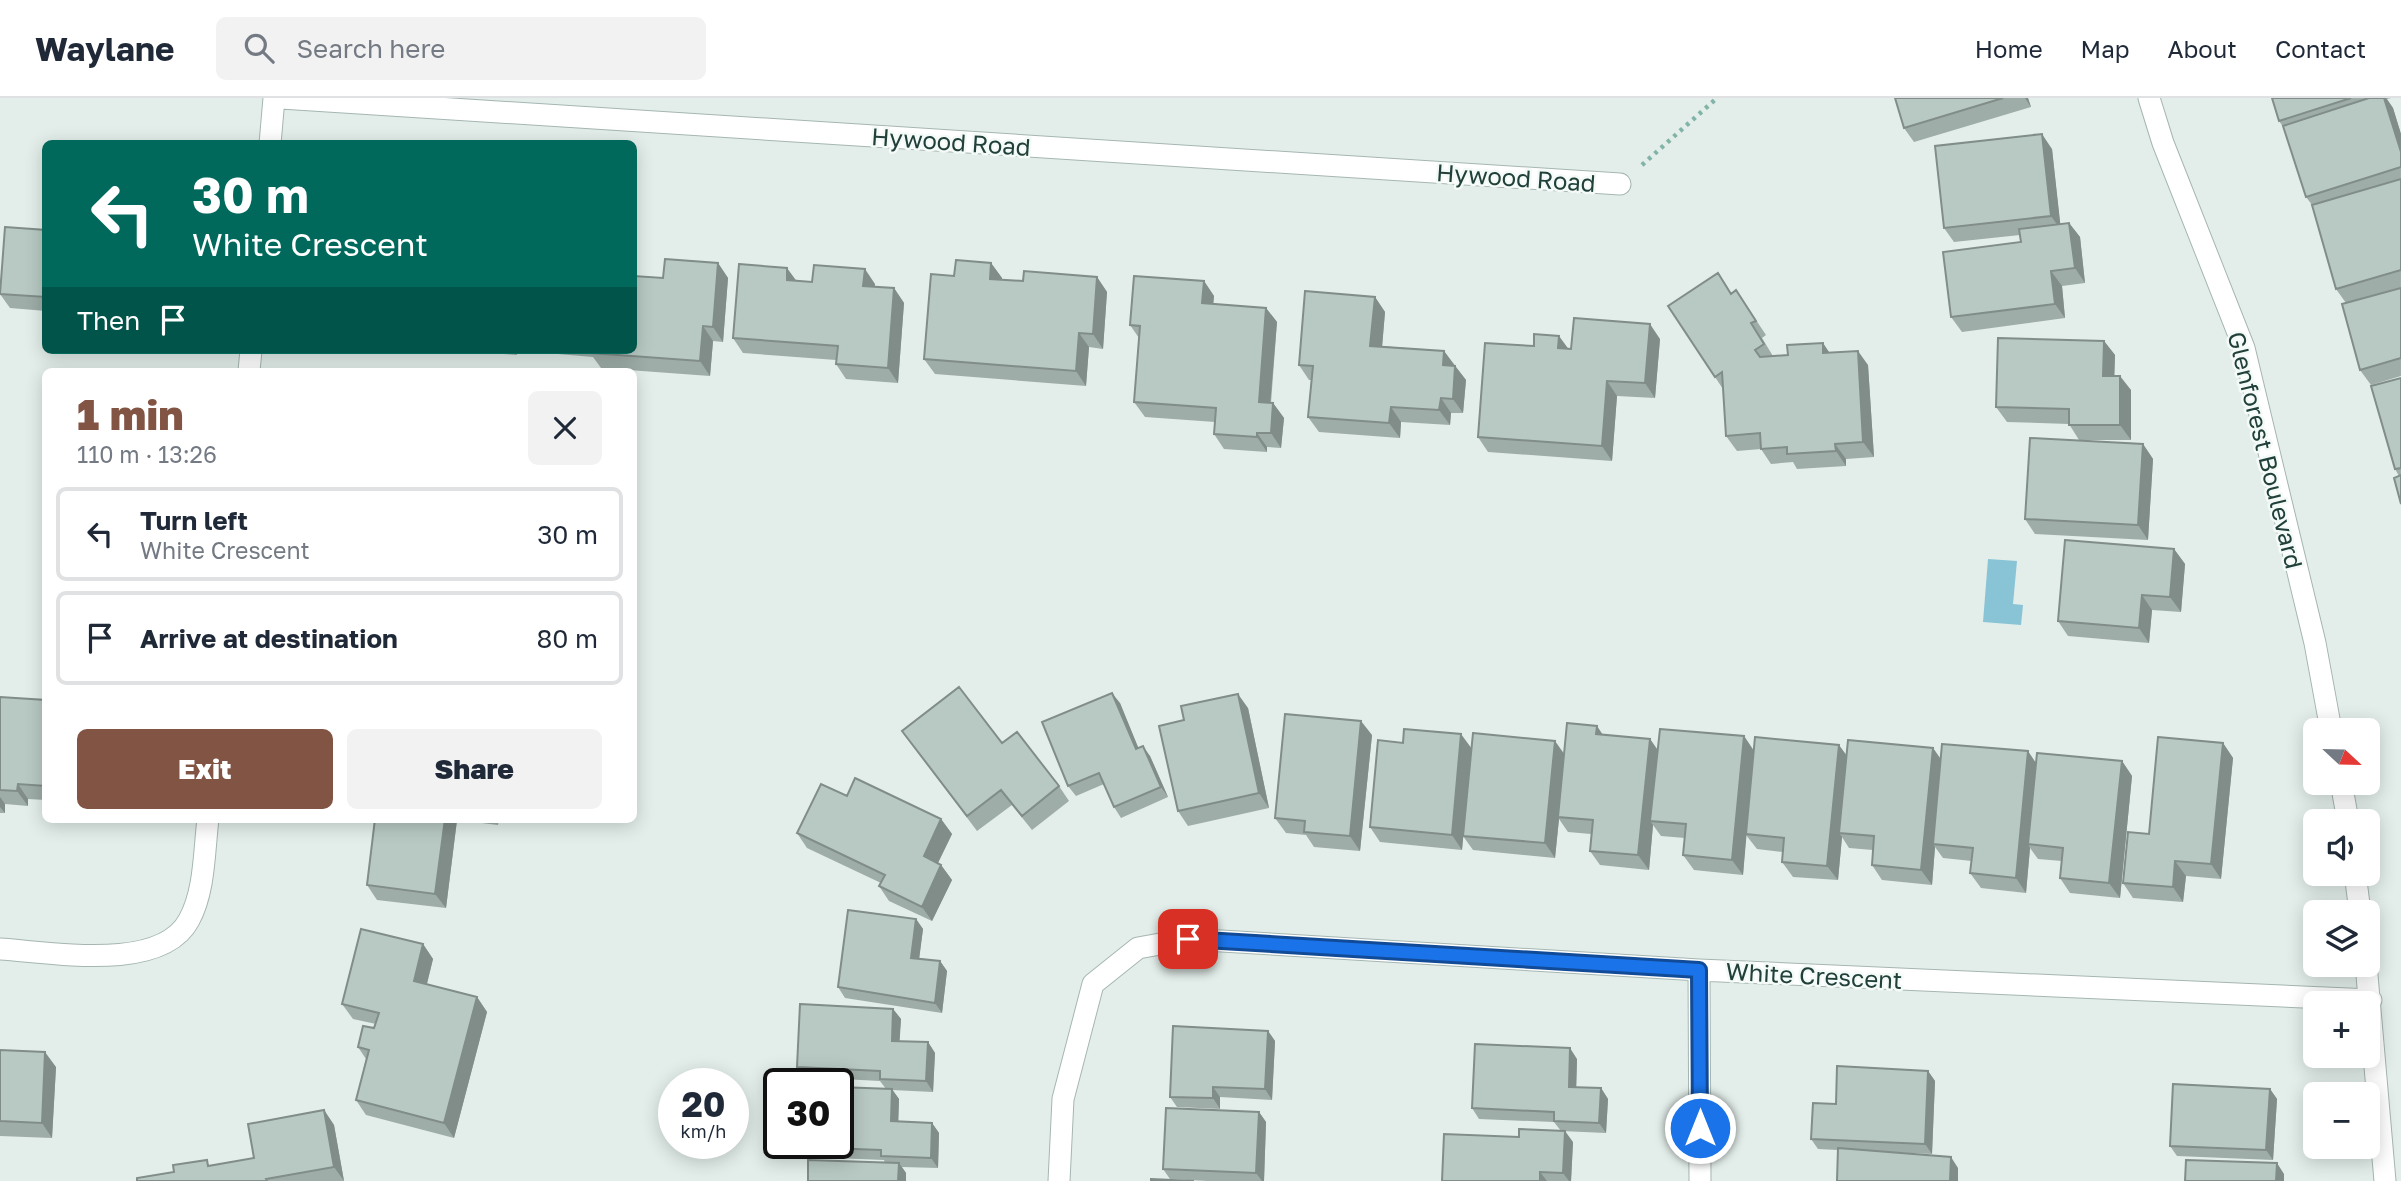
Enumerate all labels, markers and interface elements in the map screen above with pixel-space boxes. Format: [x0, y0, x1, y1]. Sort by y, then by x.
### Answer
search box [216, 17, 706, 80]
text: Waylane [35, 29, 174, 68]
icon: search [240, 29, 278, 67]
text: Search here [296, 33, 445, 64]
text: Home [1975, 34, 2043, 63]
text: Map [2081, 34, 2130, 63]
text: About [2168, 34, 2237, 63]
text: Contact [2275, 34, 2366, 63]
street label: Hywood Road [870, 121, 1032, 161]
street label: Hywood Road [1435, 157, 1597, 197]
text: 30 m [192, 165, 309, 224]
icon: left [77, 168, 168, 259]
text: White Crescent [192, 225, 428, 263]
icon: arrive [154, 301, 192, 339]
text: Then [77, 305, 140, 336]
street label: Glenforest Boulevard [2222, 328, 2310, 572]
text: 1 min [77, 389, 184, 439]
button: close [528, 391, 602, 465]
text: 110 m · 13:26 [77, 440, 217, 468]
text: Turn left [140, 505, 248, 536]
icon: left [81, 515, 119, 553]
text: 30 m [537, 519, 598, 550]
text: White Crescent [140, 536, 310, 564]
icon: arrive [81, 619, 119, 657]
text: Arrive at destination [140, 623, 398, 654]
text: 80 m [537, 623, 598, 654]
north arrow [2303, 718, 2380, 794]
map controls [2303, 718, 2380, 1159]
button: Exit [77, 729, 333, 809]
button: Share [347, 729, 602, 809]
button: sound [2303, 809, 2380, 886]
button: layers [2303, 900, 2380, 977]
pin [1158, 909, 1218, 969]
icon: arrive [1169, 920, 1207, 958]
street label: White Crescent [1725, 956, 1903, 994]
button: + [2303, 991, 2380, 1068]
speed limit sign: 30 [763, 1068, 854, 1159]
button: − [2303, 1082, 2380, 1159]
text: 20 [681, 1083, 726, 1125]
position arrow [1663, 1091, 1737, 1165]
text: km/h [681, 1120, 726, 1142]

